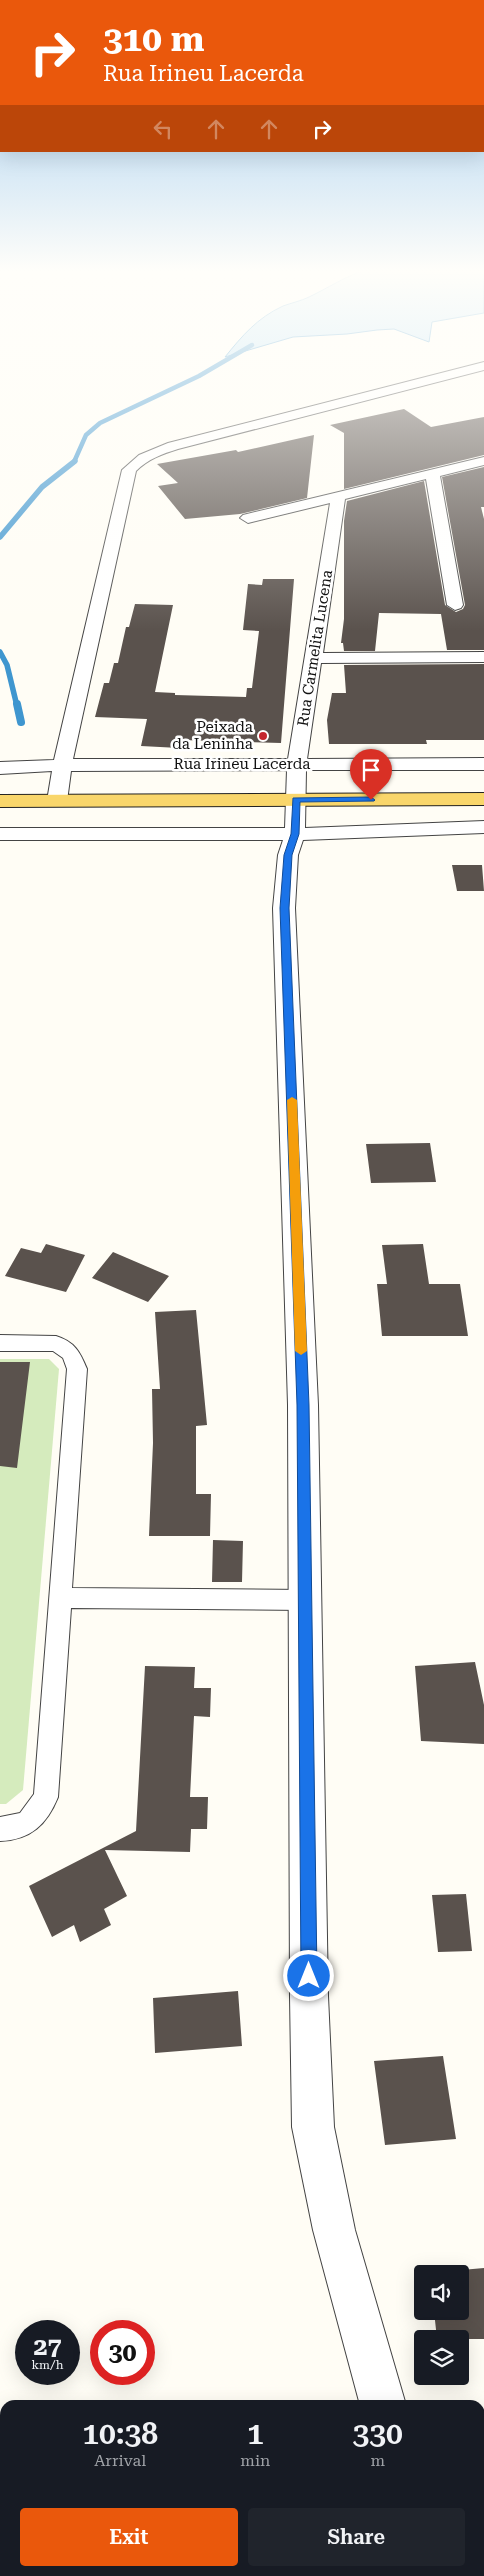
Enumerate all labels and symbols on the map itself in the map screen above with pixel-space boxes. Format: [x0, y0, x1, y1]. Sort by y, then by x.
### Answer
street label: Rua Carmelita Lucena [294, 568, 336, 728]
place label: Peixada da Leninha [172, 718, 253, 753]
marker: Peixada da Leninha [257, 730, 269, 742]
pin [350, 749, 392, 800]
street label: Rua Irineu Lacerda [174, 755, 310, 773]
position arrow [282, 1949, 334, 2001]
speed limit sign: 30 [90, 2320, 155, 2385]

